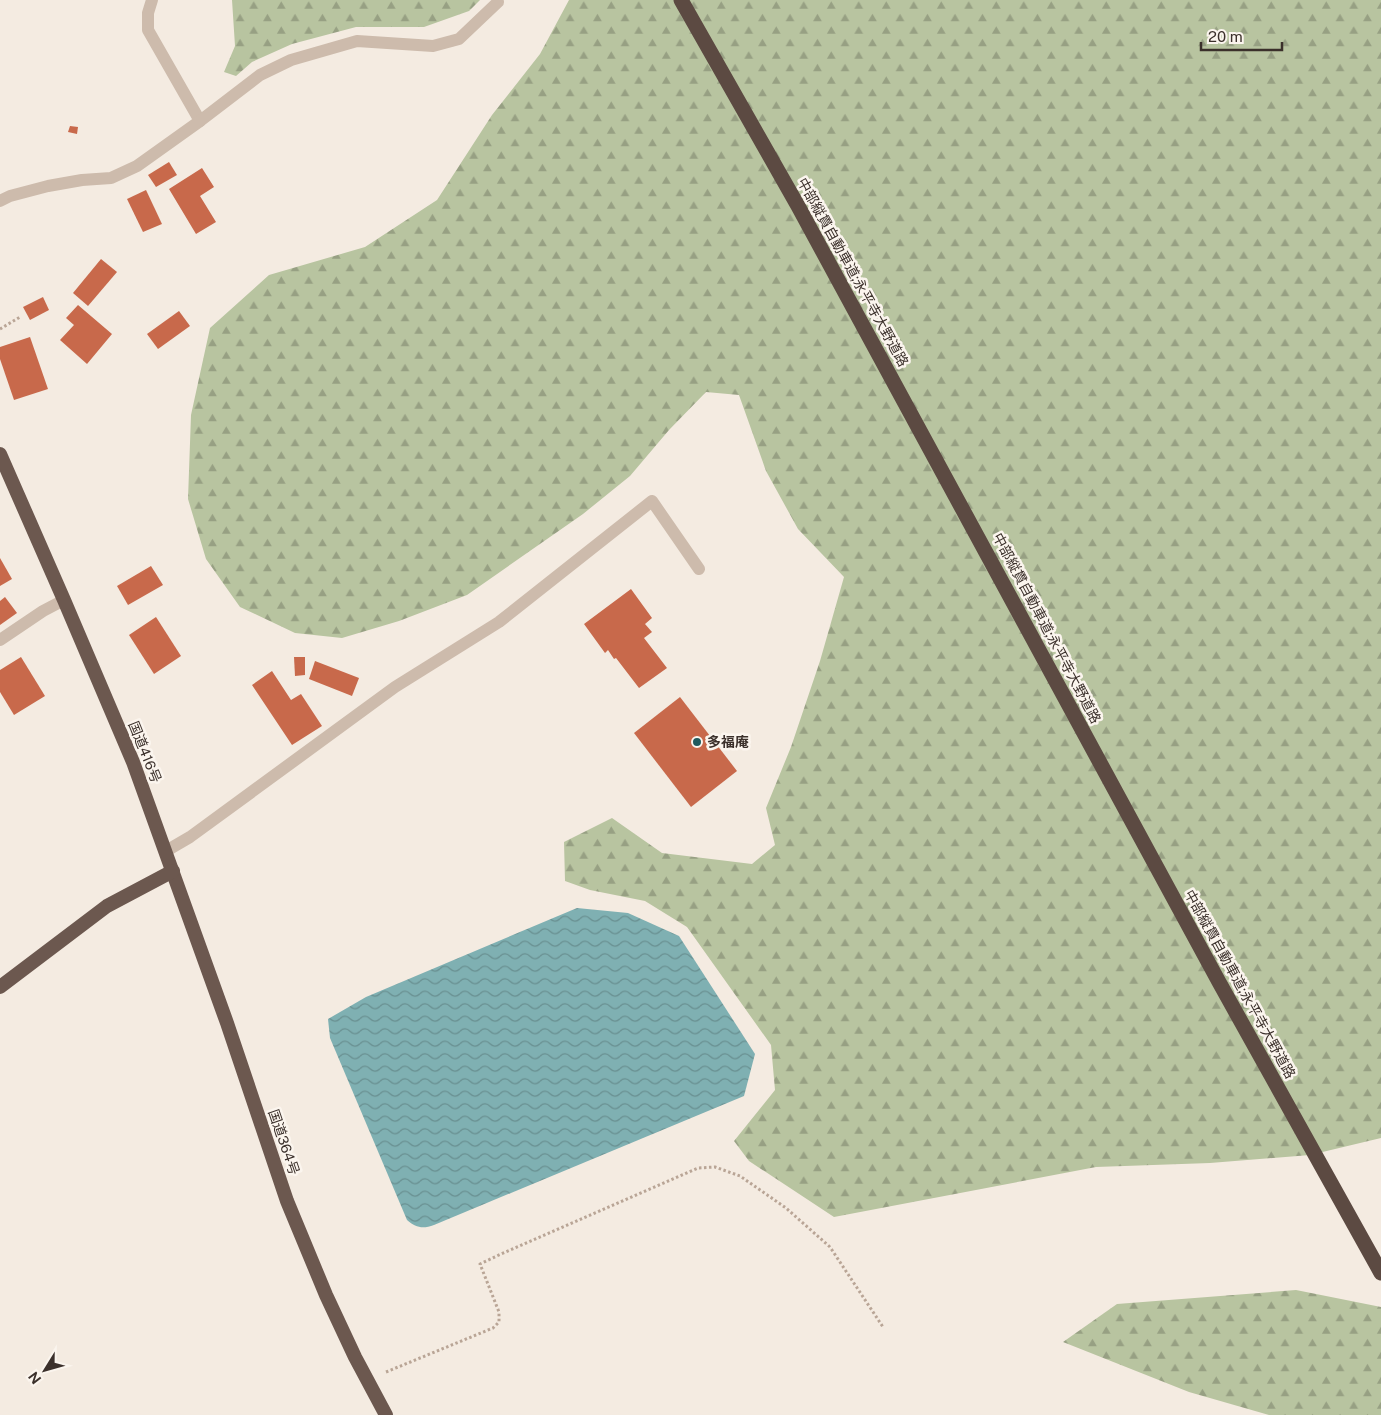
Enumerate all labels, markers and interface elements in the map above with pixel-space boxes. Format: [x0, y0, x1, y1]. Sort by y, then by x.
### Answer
scale bar [1201, 20, 1282, 52]
text: 20 m [1208, 28, 1243, 45]
street label: 中部縦貫自動車道;永平寺大野道路 [794, 175, 912, 369]
street label: 中部縦貫自動車道;永平寺大野道路 [990, 530, 1104, 726]
street label: 国道416号 [125, 719, 165, 785]
place label: 多福庵 [707, 734, 749, 750]
marker: 多福庵 [691, 736, 703, 748]
street label: 中部縦貫自動車道;永平寺大野道路 [1181, 887, 1299, 1081]
street label: 国道364号 [265, 1107, 303, 1177]
north arrow [20, 1345, 70, 1395]
text: N [25, 1369, 44, 1387]

